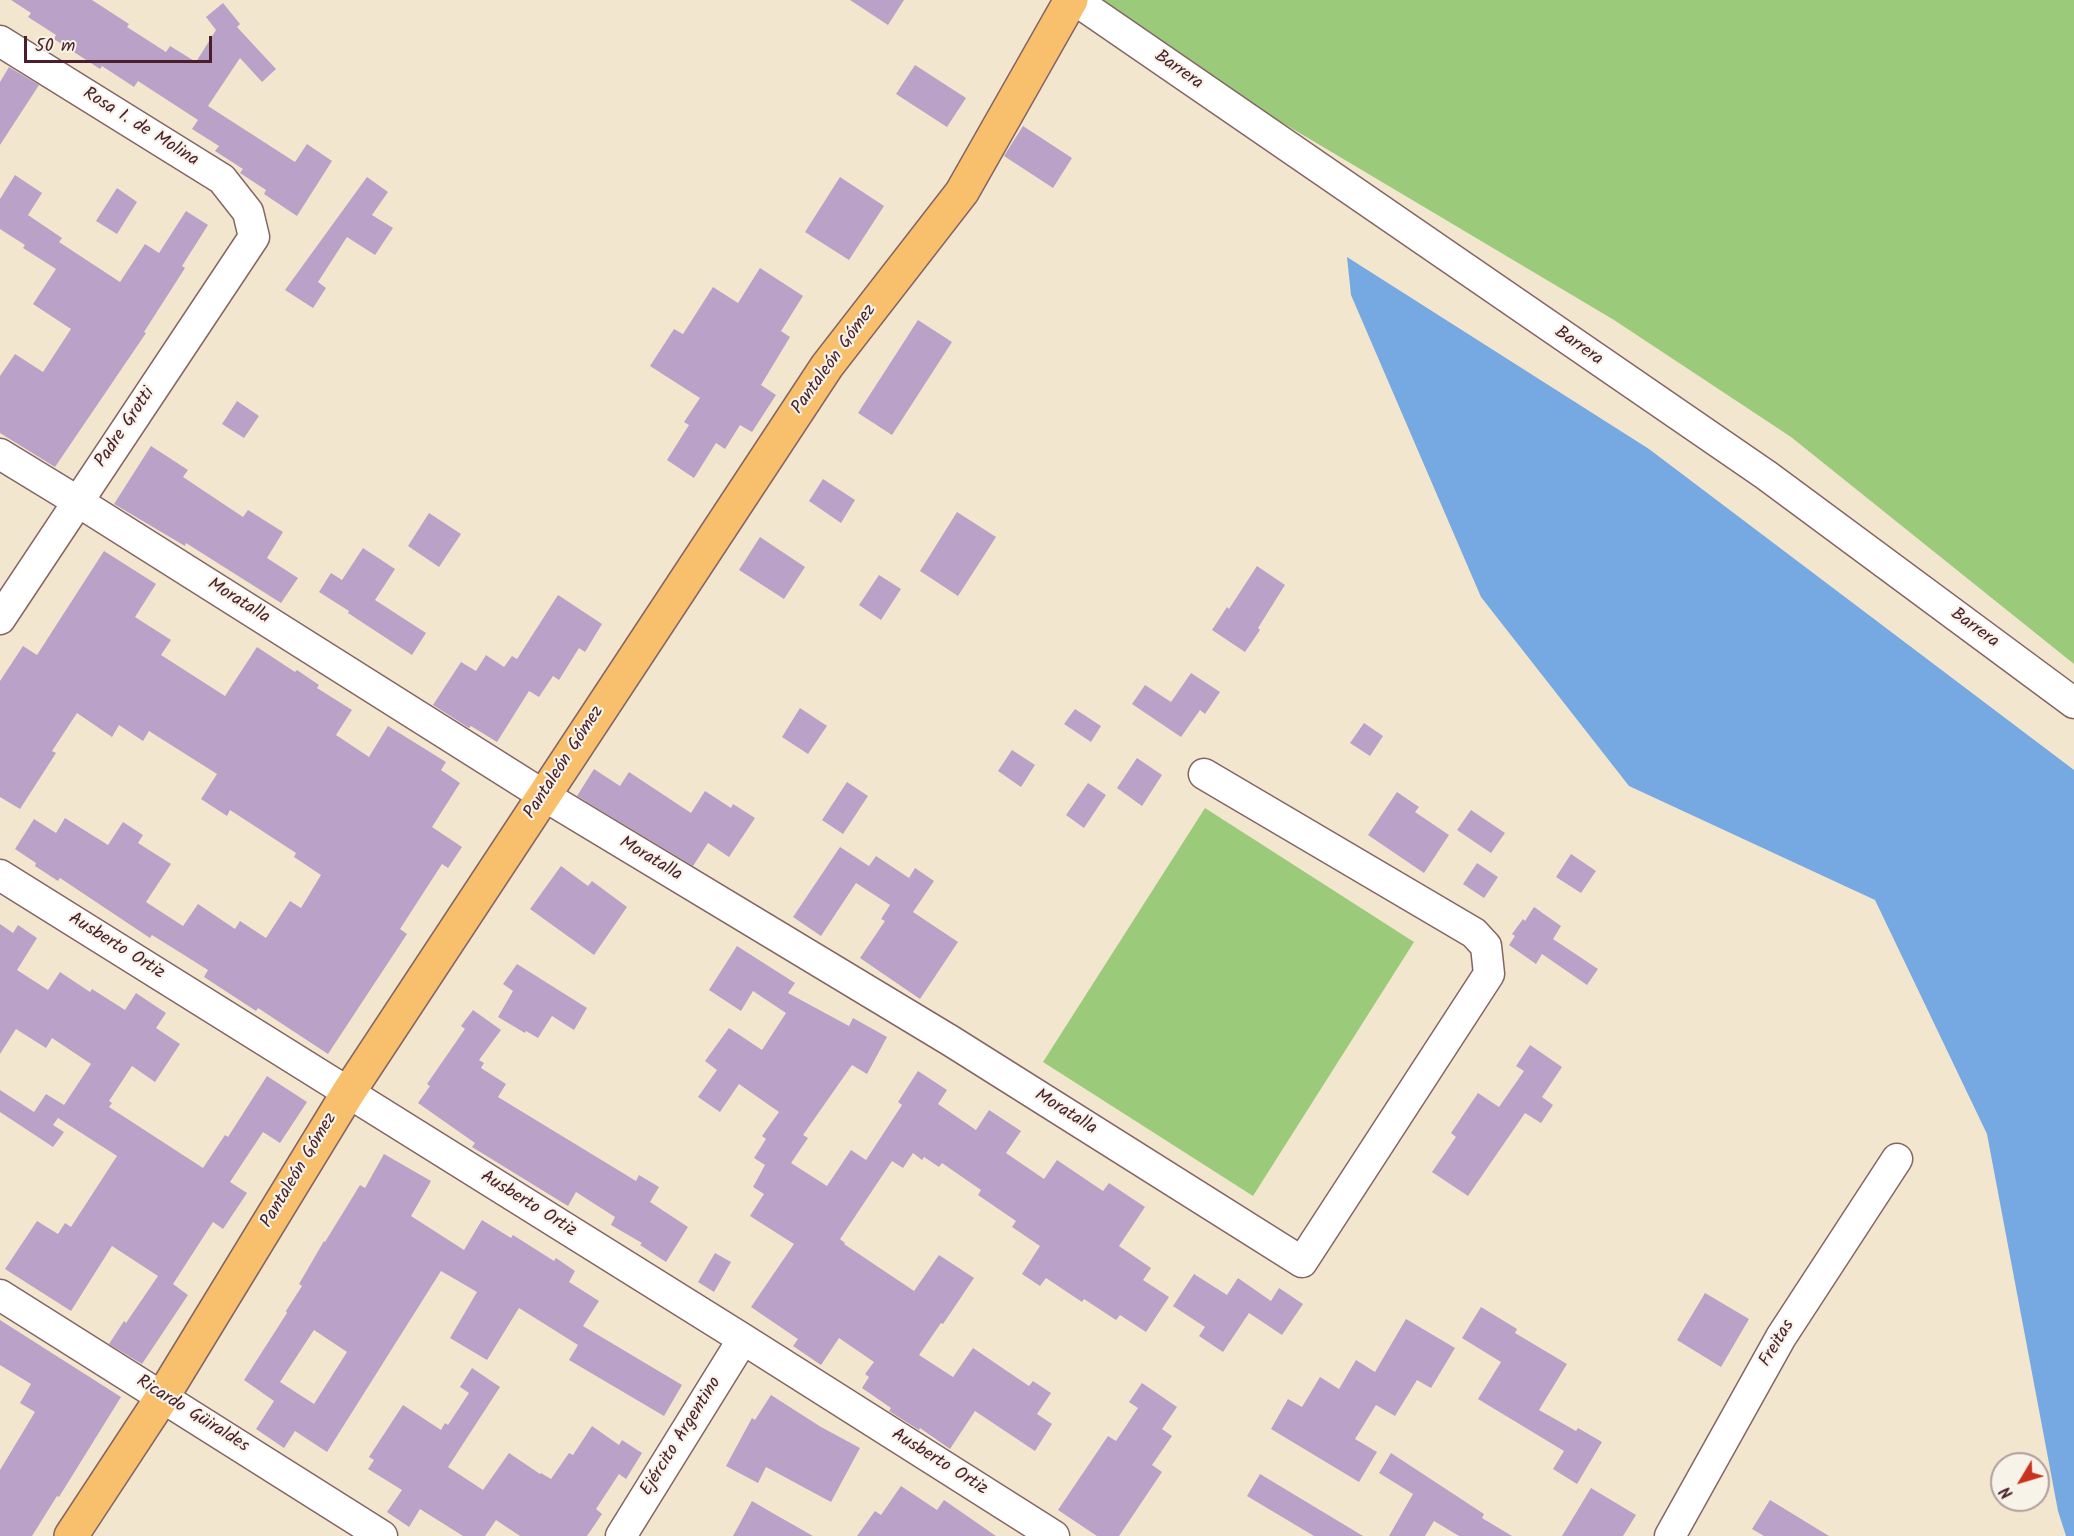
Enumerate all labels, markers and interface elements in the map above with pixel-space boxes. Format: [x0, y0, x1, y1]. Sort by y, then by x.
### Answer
scale bar [27, 24, 214, 62]
text: 50 m [35, 32, 75, 61]
street label: Barrera [1150, 47, 1206, 95]
street label: Rosa I. de Molina [78, 84, 202, 172]
street label: Pantaleón Gómez [788, 301, 882, 419]
street label: Barrera [1550, 323, 1606, 371]
street label: Padre Grotti [91, 384, 161, 472]
street label: Moratalla [203, 574, 273, 630]
street label: Barrera [1946, 604, 2002, 654]
street label: Pantaleón Gómez [520, 703, 610, 823]
street label: Moratalla [615, 833, 685, 887]
street label: Ausberto Ortiz [64, 909, 168, 985]
street label: Moratalla [1030, 1085, 1100, 1141]
street label: Pantaleón Gómez [257, 1110, 343, 1232]
street label: Ausberto Ortiz [476, 1167, 580, 1243]
street label: Freitas [1756, 1317, 1800, 1371]
street label: Ricardo Güiraldes [132, 1372, 252, 1458]
street label: Ejército Argentino [637, 1374, 727, 1500]
street label: Ausberto Ortiz [887, 1425, 991, 1501]
north arrow [1990, 1452, 2050, 1512]
text: N [1994, 1480, 2020, 1504]

